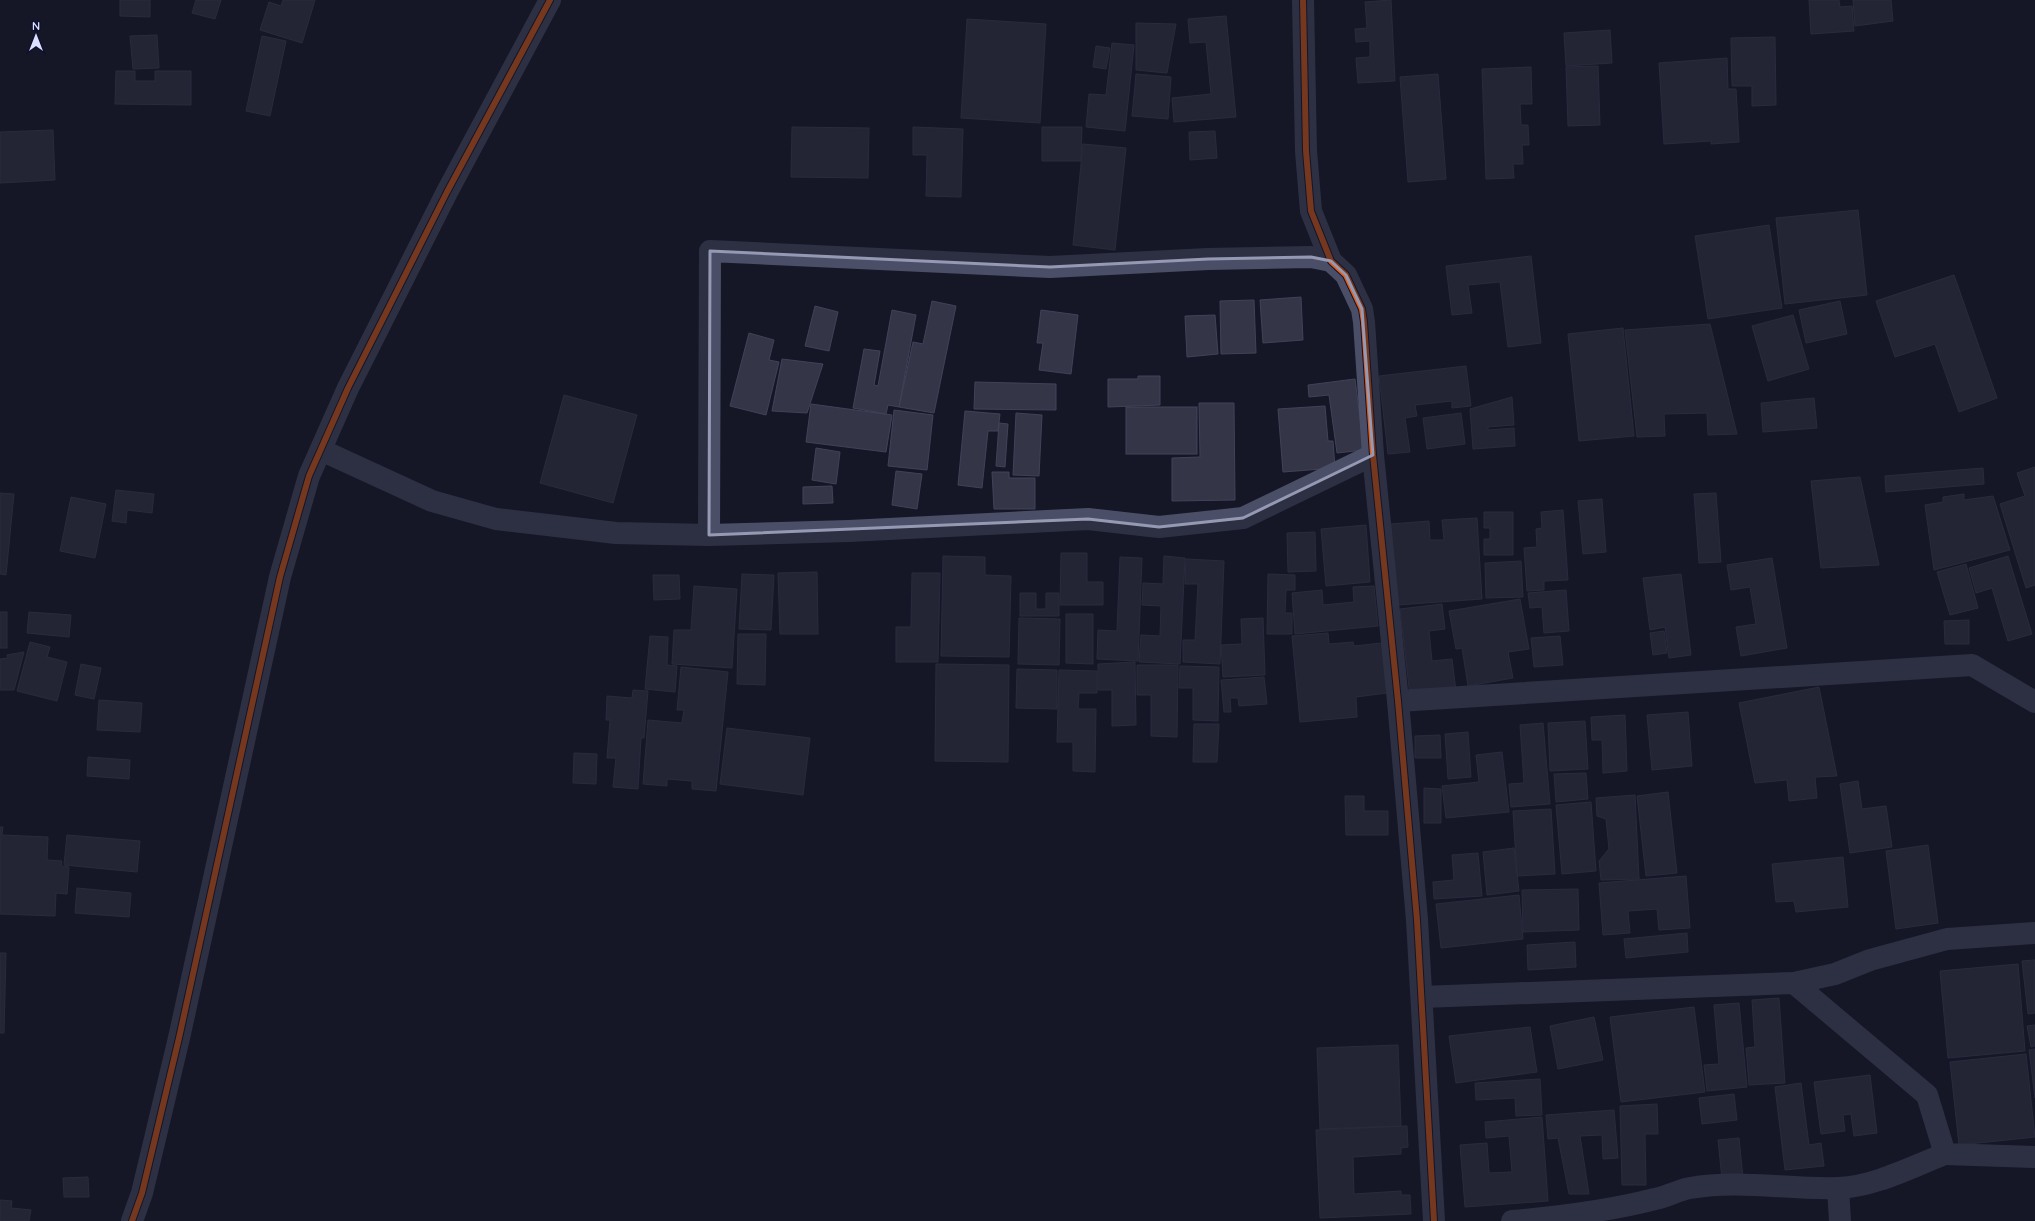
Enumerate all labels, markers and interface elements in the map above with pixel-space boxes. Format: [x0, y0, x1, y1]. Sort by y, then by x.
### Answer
north arrow [16, 16, 56, 56]
text: N [32, 19, 40, 33]

